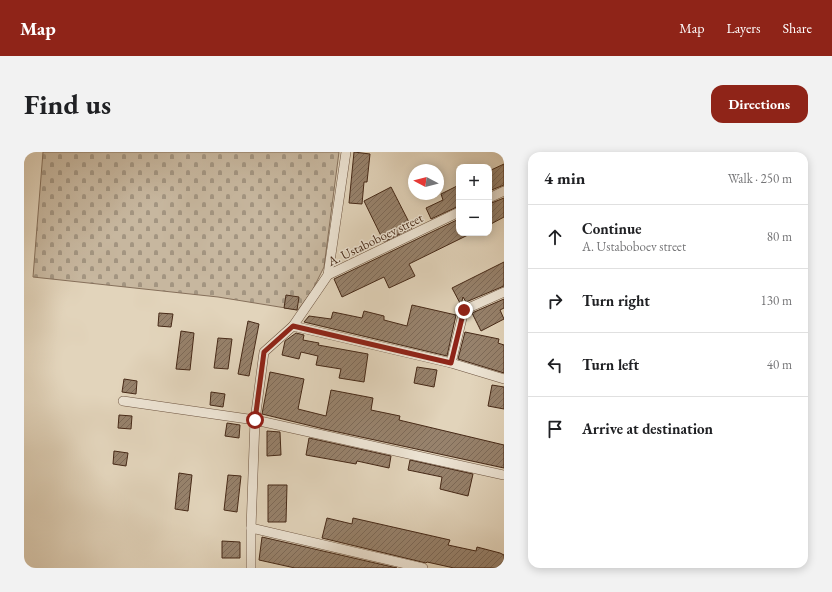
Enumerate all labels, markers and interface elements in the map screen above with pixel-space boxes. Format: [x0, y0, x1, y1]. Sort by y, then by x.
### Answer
text: Map [20, 16, 56, 41]
text: Map [679, 19, 704, 37]
text: Layers [726, 19, 761, 37]
text: Share [783, 19, 812, 37]
button: Directions [711, 85, 808, 123]
text: Find us [24, 86, 111, 122]
north arrow [408, 164, 444, 200]
map controls [456, 164, 492, 236]
button: + [456, 164, 492, 200]
text: 4 min [544, 167, 585, 189]
text: Walk · 250 m [728, 170, 792, 187]
button: − [456, 200, 492, 236]
street label: A. Ustaboboev street [324, 209, 426, 270]
text: Continue [582, 219, 642, 238]
icon: ahead [544, 226, 566, 248]
text: 80 m [767, 228, 792, 245]
text: A. Ustaboboev street [582, 238, 686, 255]
icon: right [544, 290, 566, 312]
text: Turn right [582, 291, 650, 310]
text: 130 m [761, 292, 792, 309]
route end [455, 301, 473, 319]
icon: left [544, 354, 566, 376]
text: Turn left [582, 355, 639, 374]
text: 40 m [767, 356, 792, 373]
route start [246, 411, 264, 429]
icon: arrive [544, 418, 566, 440]
text: Arrive at destination [582, 419, 713, 438]

